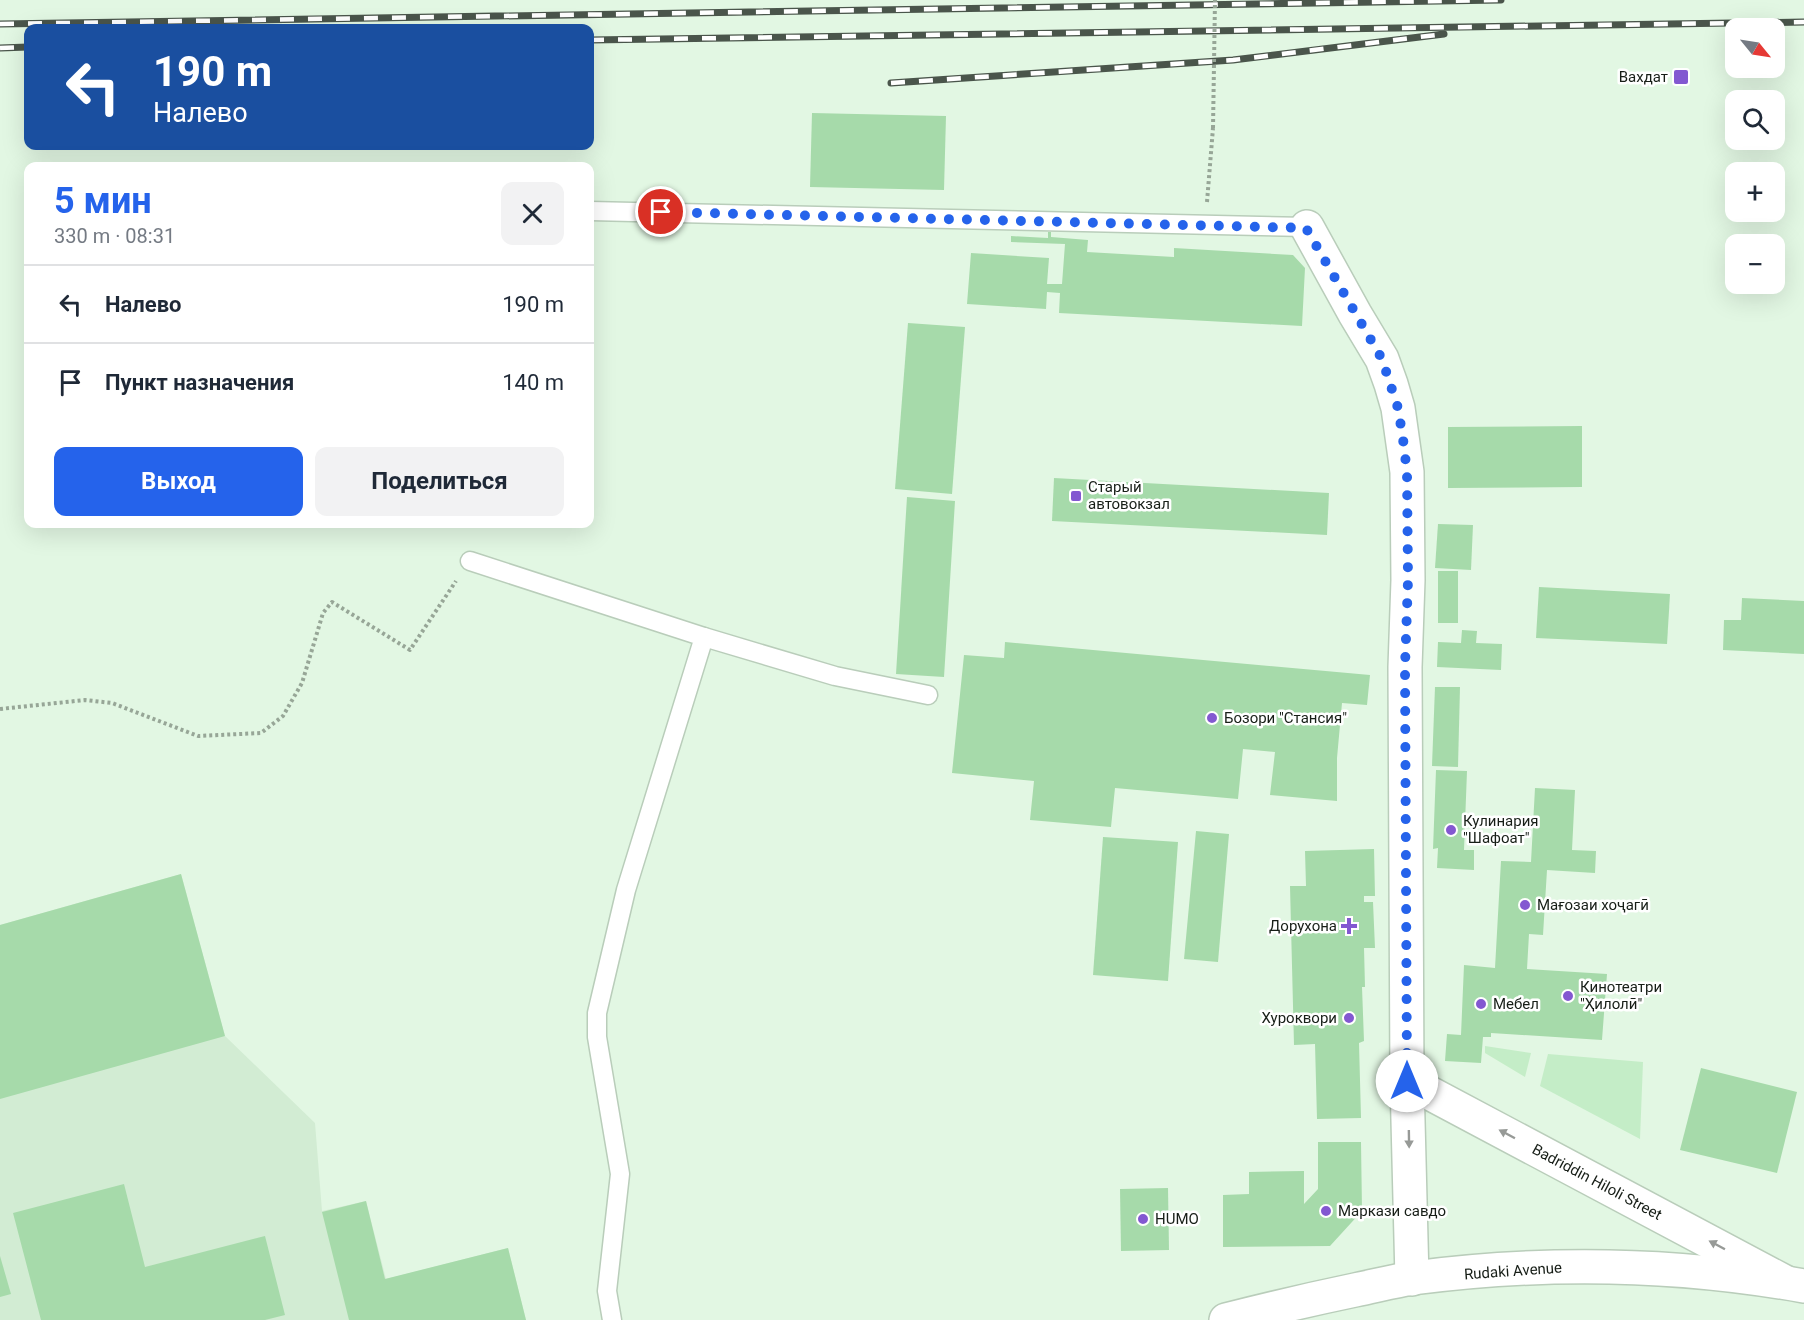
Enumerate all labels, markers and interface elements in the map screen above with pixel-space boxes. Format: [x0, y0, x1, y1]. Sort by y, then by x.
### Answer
north arrow [1725, 18, 1785, 78]
map controls [1725, 18, 1785, 294]
text: 190 m [153, 47, 272, 96]
icon: left [54, 48, 132, 126]
place label: Вахдат [1619, 68, 1668, 86]
marker: Вахдат [1672, 68, 1690, 86]
button: search [1725, 90, 1785, 150]
text: Налево [153, 97, 248, 129]
button: + [1725, 162, 1785, 222]
text: 5 мин [54, 180, 152, 222]
button: close [501, 182, 564, 245]
pin [635, 186, 686, 237]
icon: arrive [644, 195, 677, 228]
text: 330 m · 08:31 [54, 224, 175, 248]
button: − [1725, 234, 1785, 294]
icon: left [54, 288, 87, 321]
text: Налево [105, 292, 182, 317]
text: 190 m [502, 292, 564, 317]
icon: arrive [54, 366, 87, 399]
text: Пункт назначения [105, 370, 294, 395]
text: 140 m [502, 370, 564, 395]
button: Выход [54, 447, 303, 516]
button: Поделиться [315, 447, 564, 516]
place label: Старый автовокзал [1088, 478, 1170, 513]
marker: Старый автовокзал [1069, 489, 1083, 503]
place label: Бозори "Стансия" [1224, 709, 1347, 727]
marker: Бозори "Стансия" [1205, 711, 1219, 725]
place label: Кулинария "Шафоат" [1463, 812, 1539, 847]
marker: Кулинария "Шафоат" [1444, 823, 1458, 837]
place label: Мағозаи хоҷагӣ [1537, 896, 1649, 914]
marker: Мағозаи хоҷагӣ [1518, 898, 1532, 912]
place label: Дорухона [1269, 917, 1337, 935]
marker: Дорухона [1342, 919, 1356, 933]
place label: Кинотеатри "Ҳилолӣ" [1580, 978, 1662, 1013]
marker: Кинотеатри "Ҳилолӣ" [1561, 989, 1575, 1003]
place label: Мебел [1493, 995, 1539, 1013]
marker: Мебел [1474, 997, 1488, 1011]
place label: Хуроквори [1261, 1009, 1337, 1027]
marker: Хуроквори [1342, 1011, 1356, 1025]
position arrow [1375, 1049, 1439, 1113]
one-way arrow [1499, 1129, 1516, 1139]
one-way arrow [1404, 1130, 1414, 1149]
street label: Badriddin Hiloli Street [1529, 1140, 1665, 1224]
place label: Маркази савдо [1338, 1202, 1446, 1220]
marker: Маркази савдо [1319, 1204, 1333, 1218]
place label: HUMO [1155, 1210, 1199, 1228]
marker: HUMO [1136, 1212, 1150, 1226]
one-way arrow [1708, 1240, 1725, 1250]
street label: Rudaki Avenue [1463, 1259, 1563, 1283]

